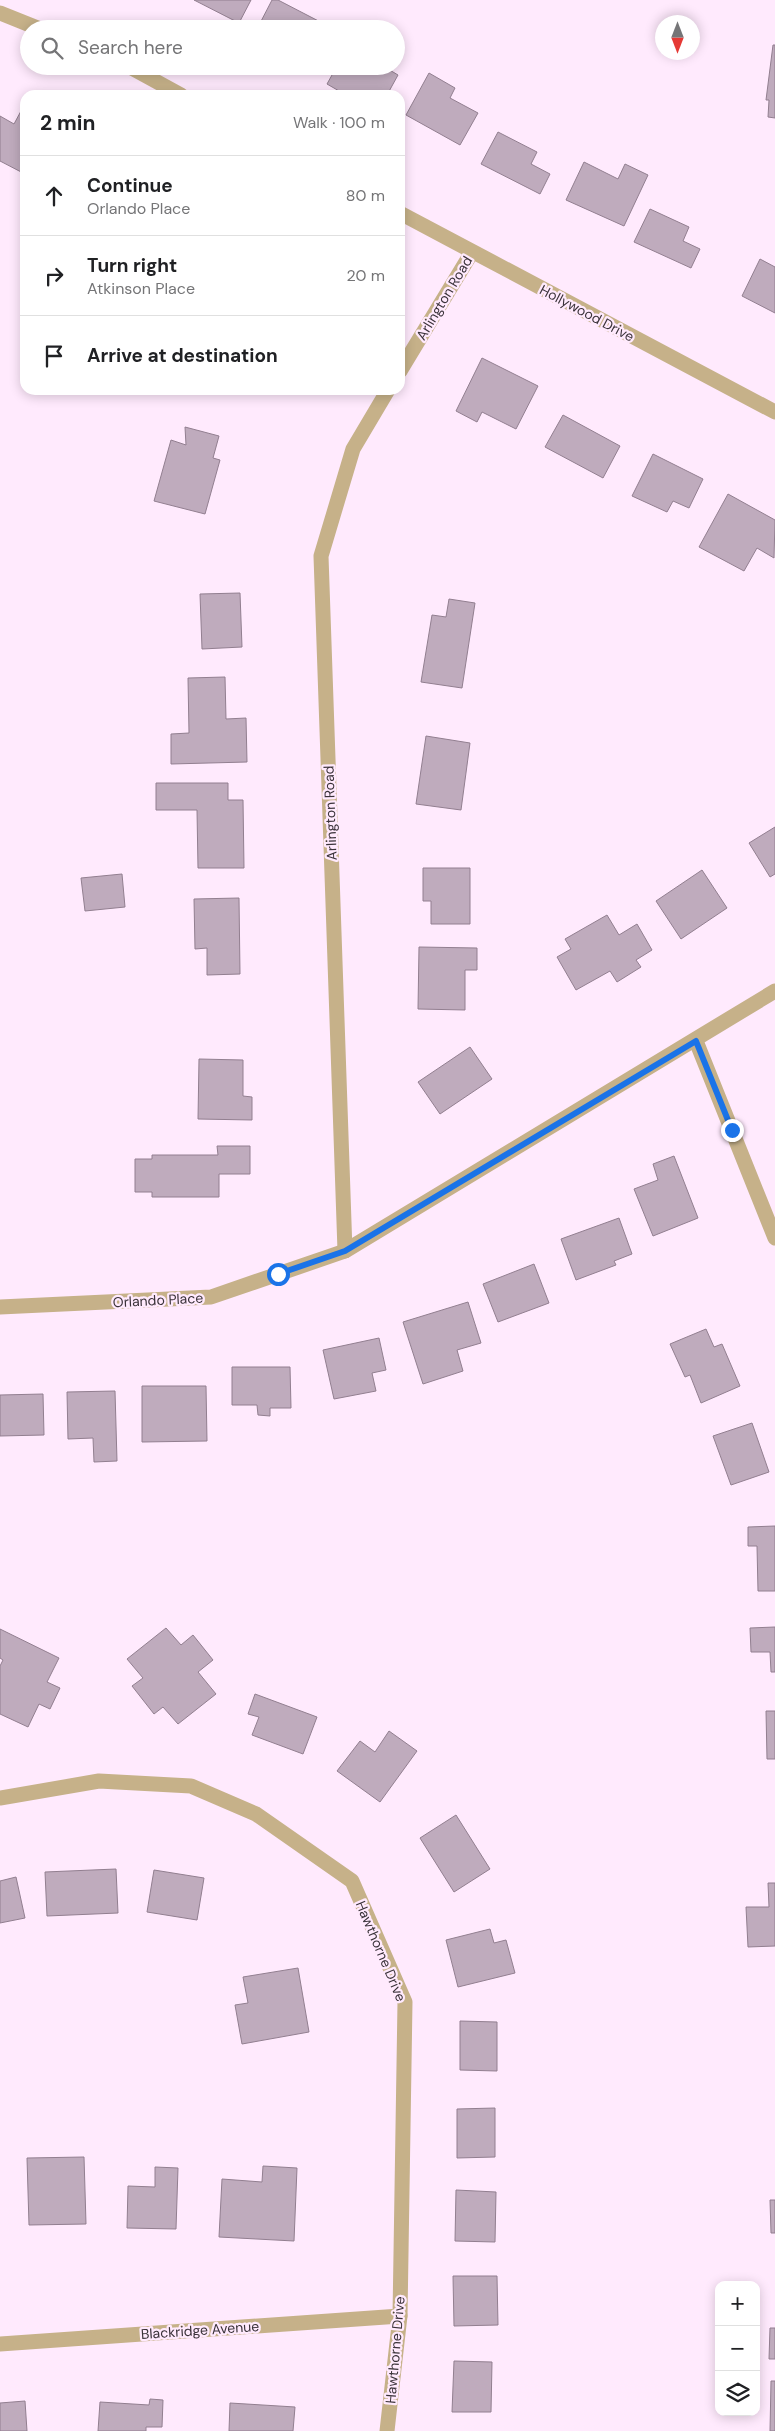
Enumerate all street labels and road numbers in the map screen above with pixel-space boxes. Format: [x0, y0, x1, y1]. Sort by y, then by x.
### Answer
street label: Arlington Road [412, 253, 476, 343]
street label: Hollywood Drive [537, 281, 637, 346]
street label: Arlington Road [319, 765, 341, 861]
street label: Orlando Place [112, 1289, 204, 1311]
street label: Hawthorne Drive [352, 1898, 410, 2004]
street label: Hawthorne Drive [381, 2296, 409, 2404]
street label: Blackridge Avenue [140, 2317, 260, 2343]

